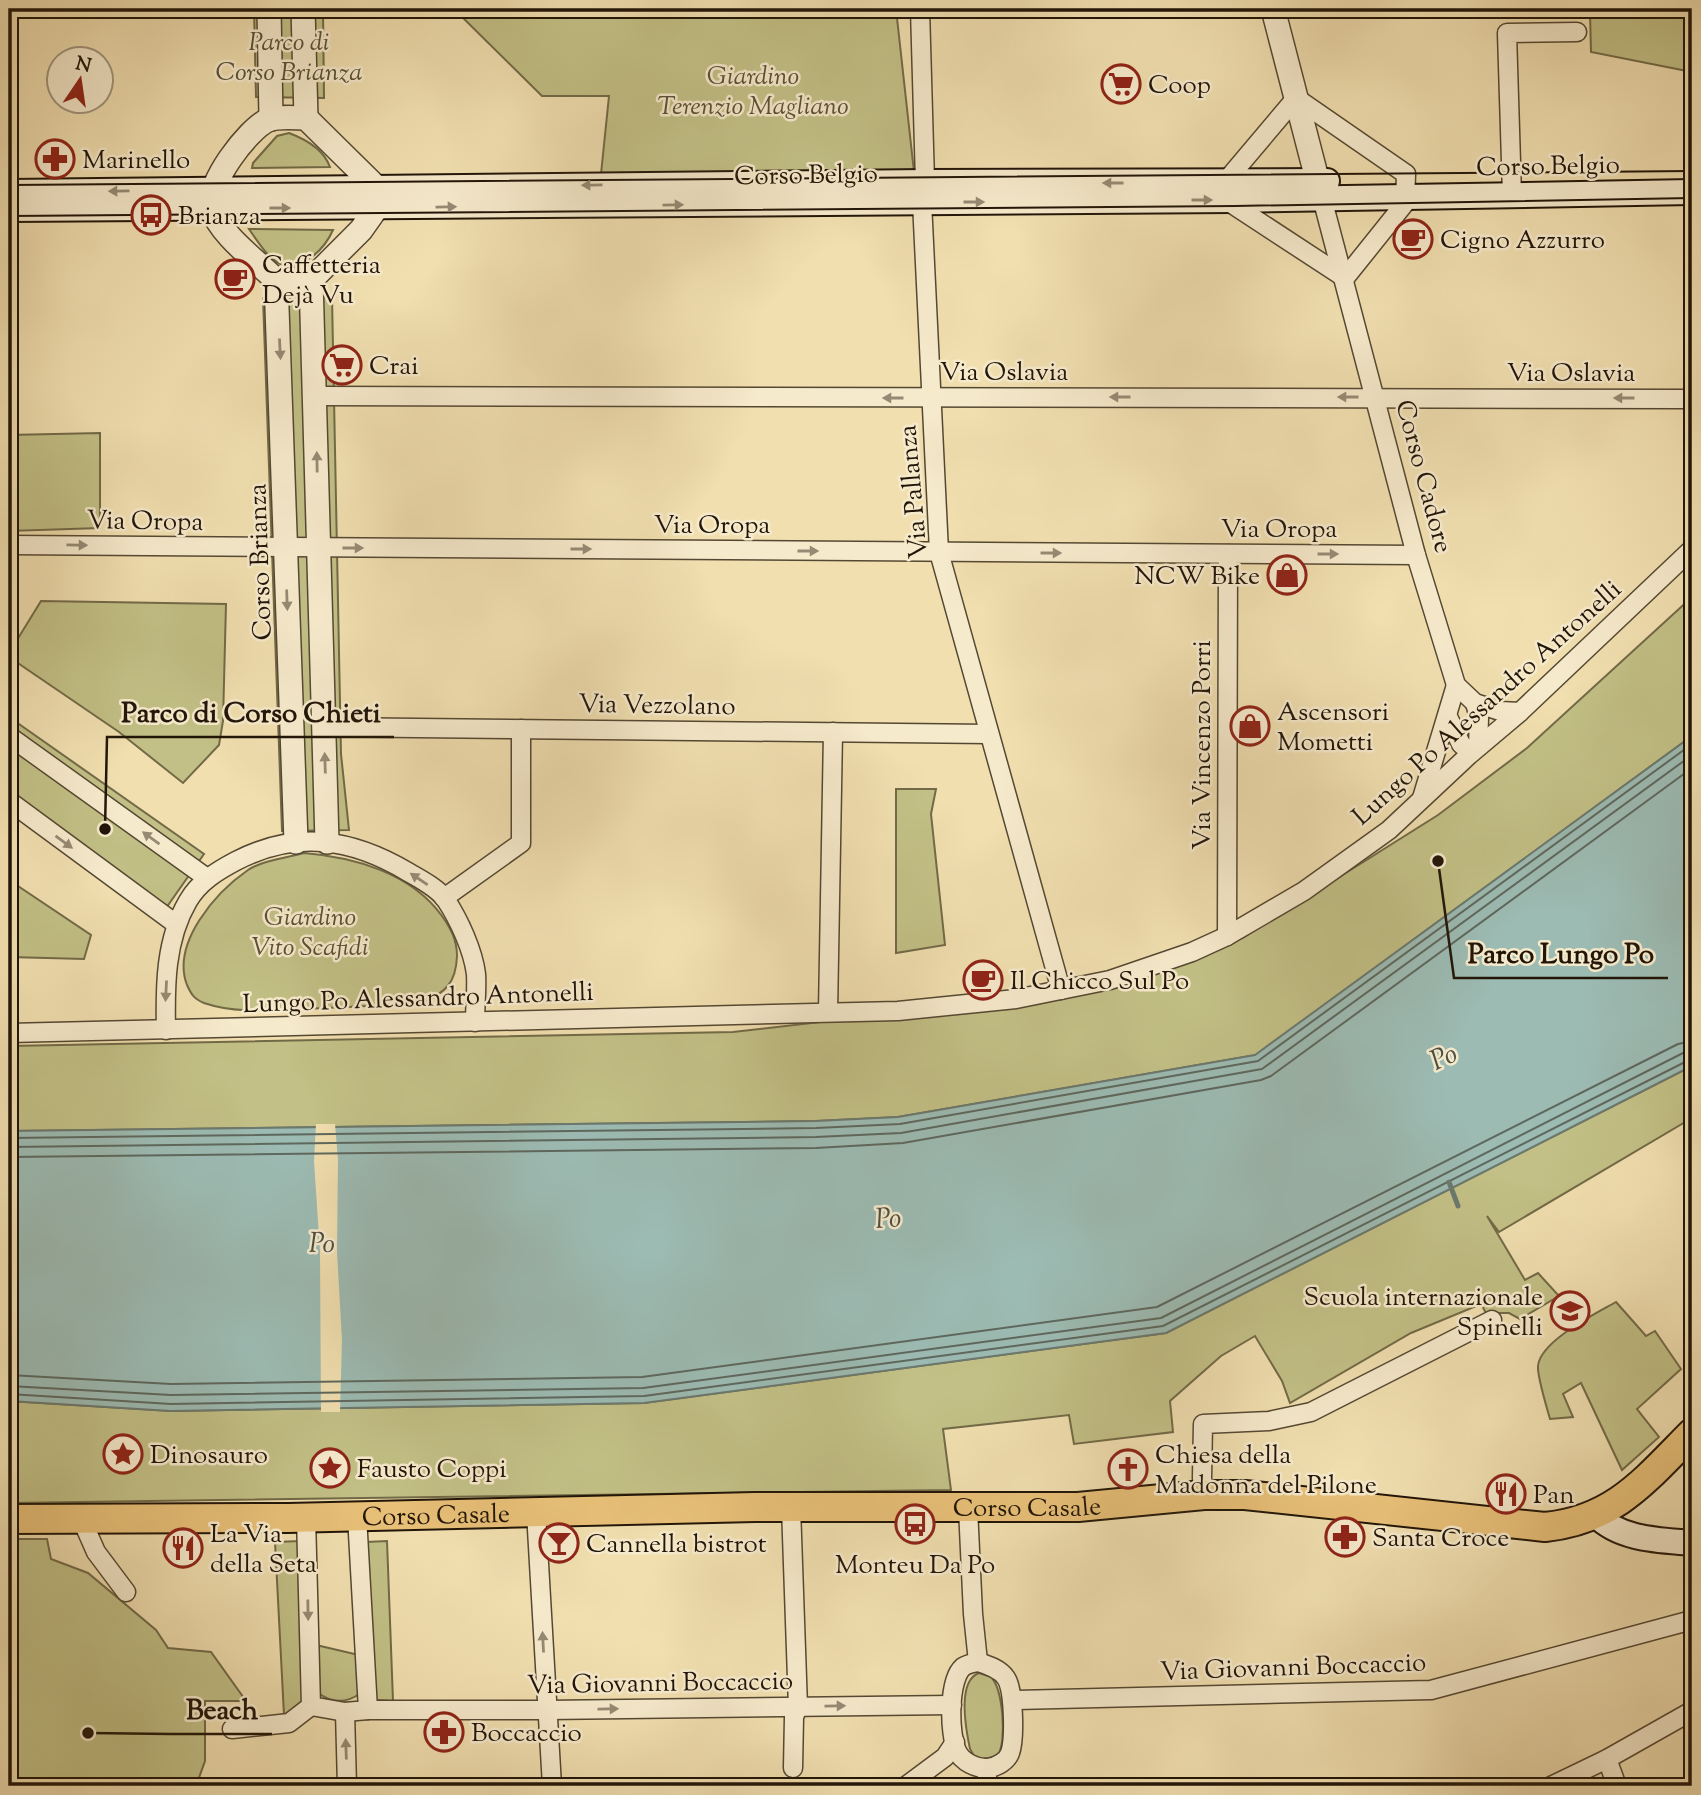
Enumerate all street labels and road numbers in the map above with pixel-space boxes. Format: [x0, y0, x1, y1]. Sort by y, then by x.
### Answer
street label: Corso Belgio [1476, 148, 1620, 187]
street label: Corso Belgio [734, 157, 878, 196]
street label: Via Oslavia [940, 355, 1068, 392]
street label: Via Oslavia [1507, 356, 1635, 393]
street label: Corso Cadore [1384, 396, 1461, 557]
street label: Via Pallanza [890, 423, 939, 560]
street label: Corso Brianza [240, 483, 283, 641]
street label: Via Oropa [86, 503, 204, 542]
street label: Via Oropa [654, 508, 770, 545]
street label: Via Oropa [1221, 512, 1337, 549]
street label: Lungo Po Alessandro Antonelli [1345, 573, 1631, 835]
street label: Via Vincenzo Porri [1185, 640, 1222, 850]
street label: Via Vezzolano [578, 687, 736, 726]
street label: Lungo Po Alessandro Antonelli [242, 975, 594, 1024]
street label: Corso Casale [953, 1489, 1103, 1528]
street label: Corso Casale [362, 1497, 511, 1537]
street label: Via Giovanni Boccaccio [1159, 1645, 1427, 1692]
street label: Via Giovanni Boccaccio [527, 1664, 793, 1705]

